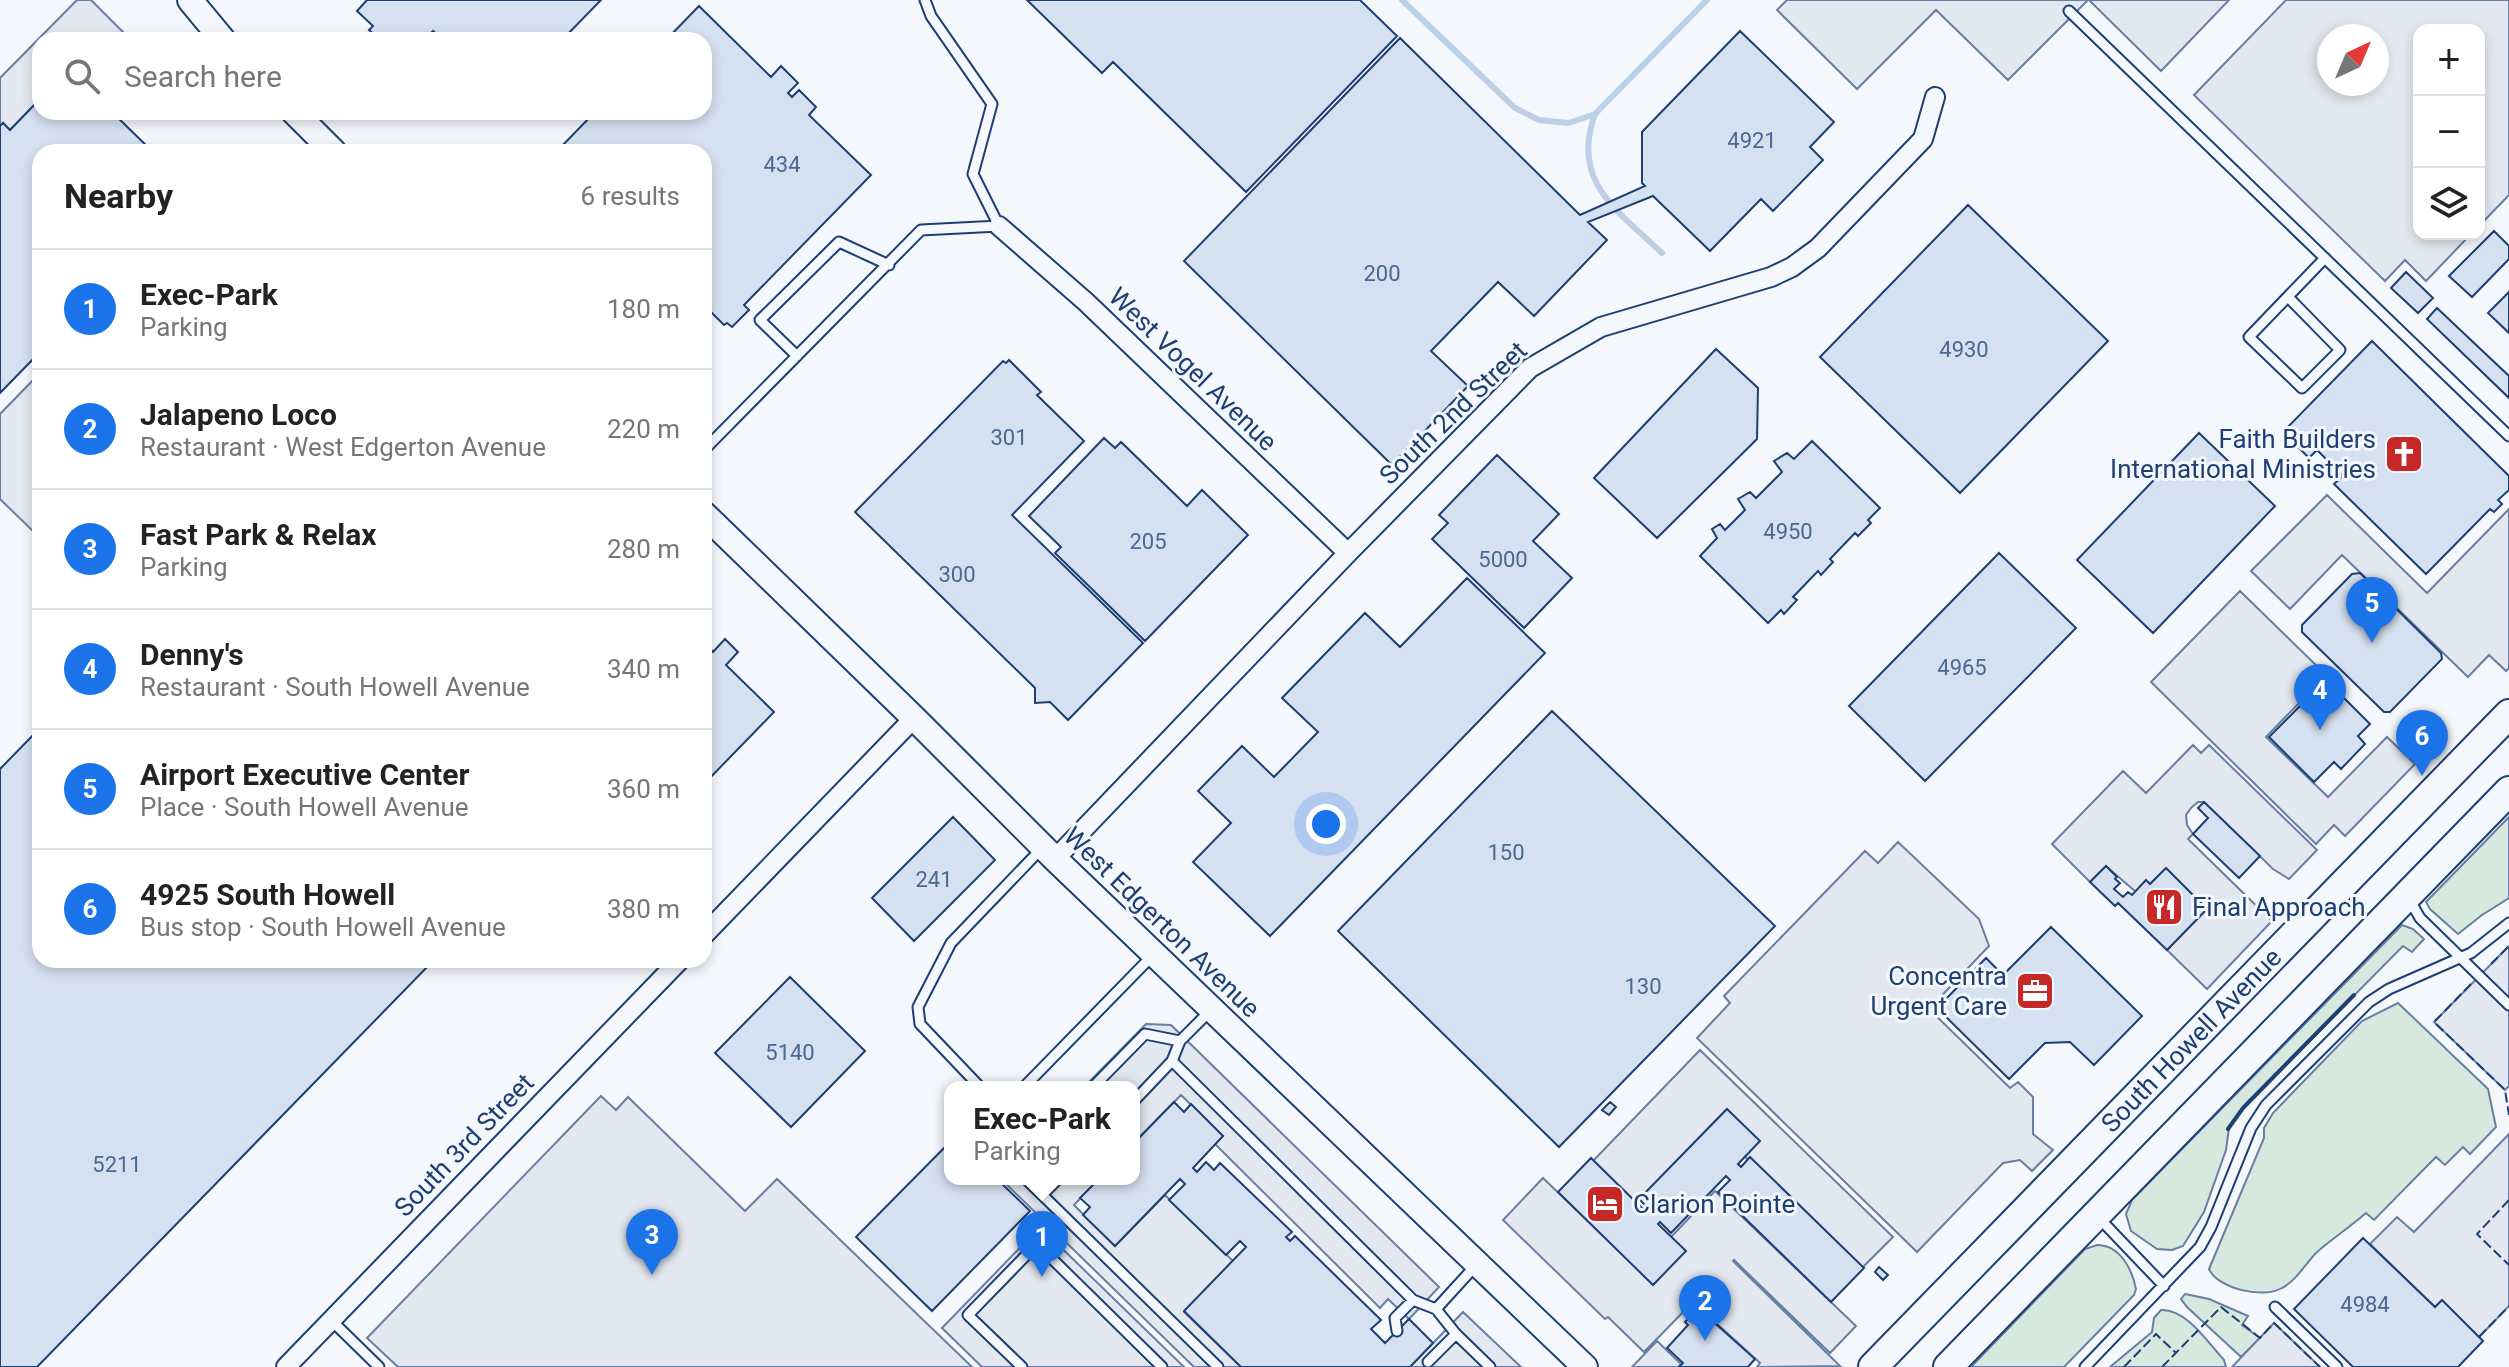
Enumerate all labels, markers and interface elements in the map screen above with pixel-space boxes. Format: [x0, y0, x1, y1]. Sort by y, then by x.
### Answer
north arrow [2317, 24, 2389, 96]
map controls [2413, 24, 2485, 240]
button: + [2413, 24, 2485, 96]
search box [32, 32, 712, 120]
icon: search [60, 54, 104, 98]
text: Search here [124, 59, 282, 94]
button: − [2413, 96, 2485, 168]
house number: 4921 [1727, 128, 1777, 153]
house number: 434 [763, 152, 801, 177]
button: layers [2413, 168, 2485, 240]
text: Nearby [64, 176, 173, 216]
text: 6 results [581, 181, 680, 211]
house number: 200 [1363, 261, 1401, 286]
text: Exec-Park [140, 277, 278, 312]
street label: West Vogel Avenue [1103, 281, 1283, 457]
text: 1 [83, 294, 97, 324]
text: 180 m [607, 294, 680, 324]
text: Parking [140, 312, 228, 342]
street label: South 2nd Street [1373, 335, 1533, 491]
house number: 4930 [1939, 337, 1989, 362]
text: Jalapeno Loco [140, 397, 337, 432]
text: 2 [83, 414, 97, 444]
text: 220 m [607, 414, 680, 444]
place label: Faith Builders International Ministries [2110, 424, 2376, 484]
house number: 301 [990, 425, 1028, 450]
text: Restaurant · West Edgerton Avenue [140, 432, 546, 462]
church icon: Faith Builders International Ministries [2383, 433, 2425, 475]
text: Fast Park & Relax [140, 517, 377, 552]
house number: 4950 [1763, 519, 1813, 544]
house number: 205 [1129, 529, 1167, 554]
text: 3 [83, 534, 97, 564]
text: 280 m [607, 534, 680, 564]
house number: 5000 [1478, 547, 1528, 572]
text: Parking [140, 552, 228, 582]
house number: 300 [938, 562, 976, 587]
pin: 5 [2346, 577, 2398, 643]
text: Denny's [140, 637, 244, 672]
text: 4 [83, 654, 97, 684]
text: 340 m [607, 654, 680, 684]
house number: 4965 [1937, 655, 1987, 680]
pin: 4 [2294, 664, 2346, 730]
text: Restaurant · South Howell Avenue [140, 672, 530, 702]
pin: 6 [2396, 710, 2448, 776]
text: Airport Executive Center [140, 757, 469, 792]
text: 5 [83, 774, 97, 804]
text: 360 m [607, 774, 680, 804]
text: Place · South Howell Avenue [140, 792, 469, 822]
your location [1306, 804, 1346, 844]
street label: West Edgerton Avenue [1058, 821, 1266, 1023]
house number: 150 [1487, 840, 1525, 865]
house number: 241 [915, 867, 953, 892]
text: 4925 South Howell [140, 877, 395, 912]
restaurant icon: Final Approach [2143, 886, 2185, 928]
place label: Final Approach [2192, 892, 2366, 922]
text: 6 [83, 894, 97, 924]
text: 380 m [607, 894, 680, 924]
text: Bus stop · South Howell Avenue [140, 912, 506, 942]
street label: South Howell Avenue [2095, 942, 2287, 1138]
place label: Concentra Urgent Care [1870, 961, 2007, 1021]
office icon: Concentra Urgent Care [2014, 970, 2056, 1012]
house number: 130 [1624, 974, 1662, 999]
house number: 5140 [765, 1040, 815, 1065]
street label: South 3rd Street [388, 1067, 540, 1223]
popup [944, 1081, 1140, 1185]
text: Exec-Park [973, 1101, 1111, 1136]
text: Parking [973, 1136, 1061, 1166]
house number: 5211 [92, 1152, 142, 1177]
hotel icon: Clarion Pointe [1584, 1183, 1626, 1225]
place label: Clarion Pointe [1633, 1189, 1795, 1219]
pin: 3 [626, 1209, 678, 1275]
pin: 1 [1016, 1211, 1068, 1277]
pin: 2 [1679, 1275, 1731, 1341]
house number: 4984 [2340, 1292, 2390, 1317]

